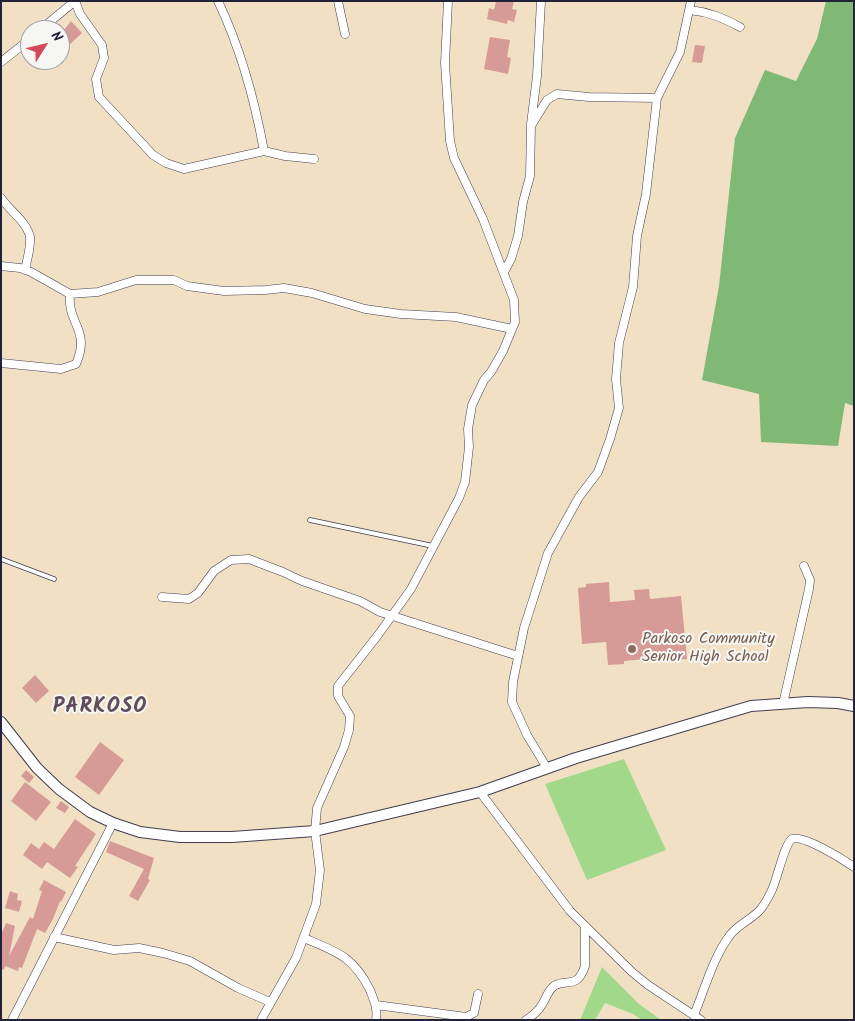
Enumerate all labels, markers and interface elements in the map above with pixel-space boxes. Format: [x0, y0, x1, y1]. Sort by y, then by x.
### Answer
north arrow [20, 20, 70, 70]
text: N [45, 27, 68, 47]
place label: Parkoso Community Senior High School [642, 630, 775, 668]
marker: Parkoso Community Senior High School [626, 643, 638, 655]
district label: PARKOSO [52, 695, 148, 721]

